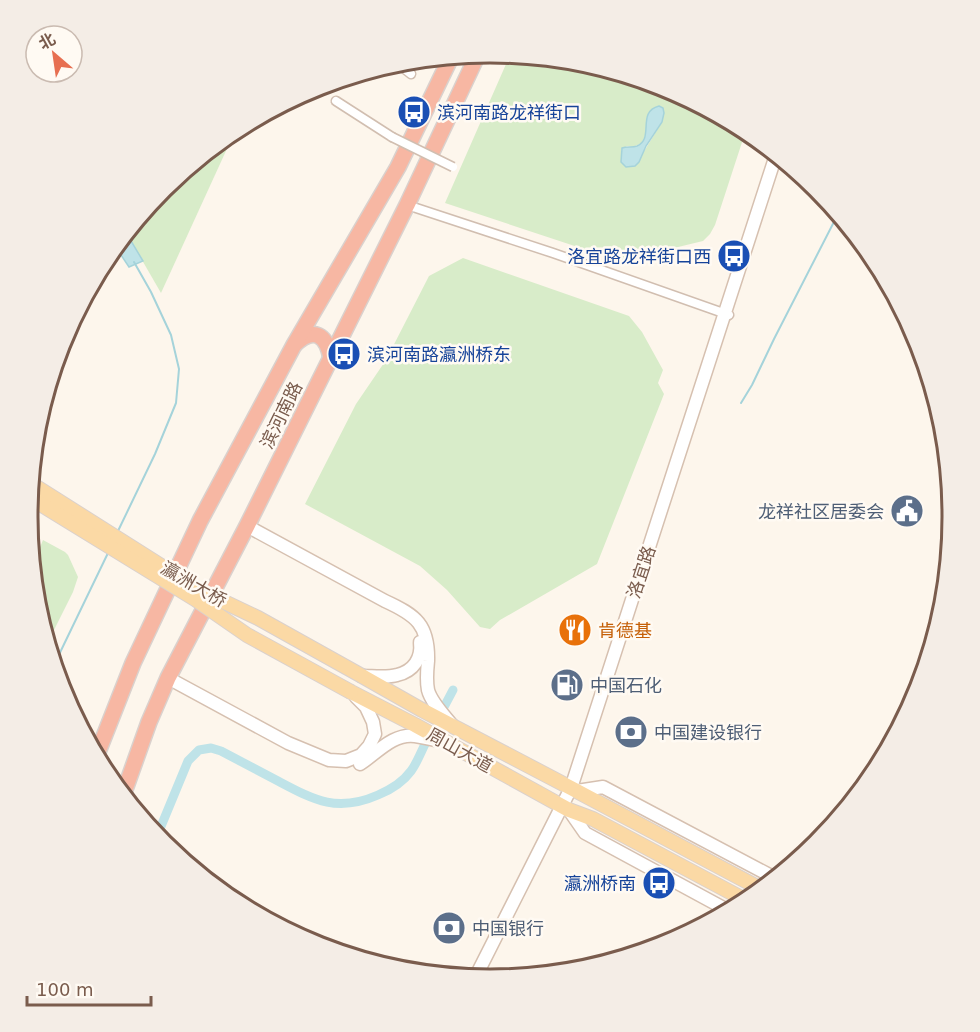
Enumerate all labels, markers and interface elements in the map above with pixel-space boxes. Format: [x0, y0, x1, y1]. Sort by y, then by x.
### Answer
north arrow [24, 24, 84, 84]
text: 北 [35, 29, 59, 54]
bus stop icon: 滨河南路龙祥街口 [396, 94, 432, 130]
place label: 滨河南路龙祥街口 [437, 102, 581, 123]
bus stop icon: 洛宜路龙祥街口西 [716, 238, 752, 274]
place label: 洛宜路龙祥街口西 [567, 246, 711, 267]
bus stop icon: 滨河南路瀛洲桥东 [326, 336, 362, 372]
place label: 滨河南路瀛洲桥东 [367, 344, 511, 365]
street label: 滨河南路 [256, 378, 306, 452]
public building icon: 龙祥社区居委会 [889, 493, 925, 529]
place label: 龙祥社区居委会 [758, 501, 884, 522]
street label: 洛宜路 [623, 543, 659, 601]
street label: 瀛洲大桥 [158, 557, 230, 611]
restaurant icon: 肯德基 [557, 612, 593, 648]
place label: 肯德基 [598, 620, 652, 641]
fuel station icon: 中国石化 [549, 667, 585, 703]
place label: 中国石化 [590, 675, 662, 696]
bank icon: 中国建设银行 [613, 714, 649, 750]
place label: 中国建设银行 [654, 722, 762, 743]
street label: 周山大道 [423, 723, 497, 777]
bus stop icon: 瀛洲桥南 [641, 865, 677, 901]
place label: 瀛洲桥南 [564, 873, 636, 894]
bank icon: 中国银行 [431, 910, 467, 946]
place label: 中国银行 [472, 918, 544, 939]
scale bar [27, 969, 152, 1007]
text: 100 m [36, 979, 94, 1000]

